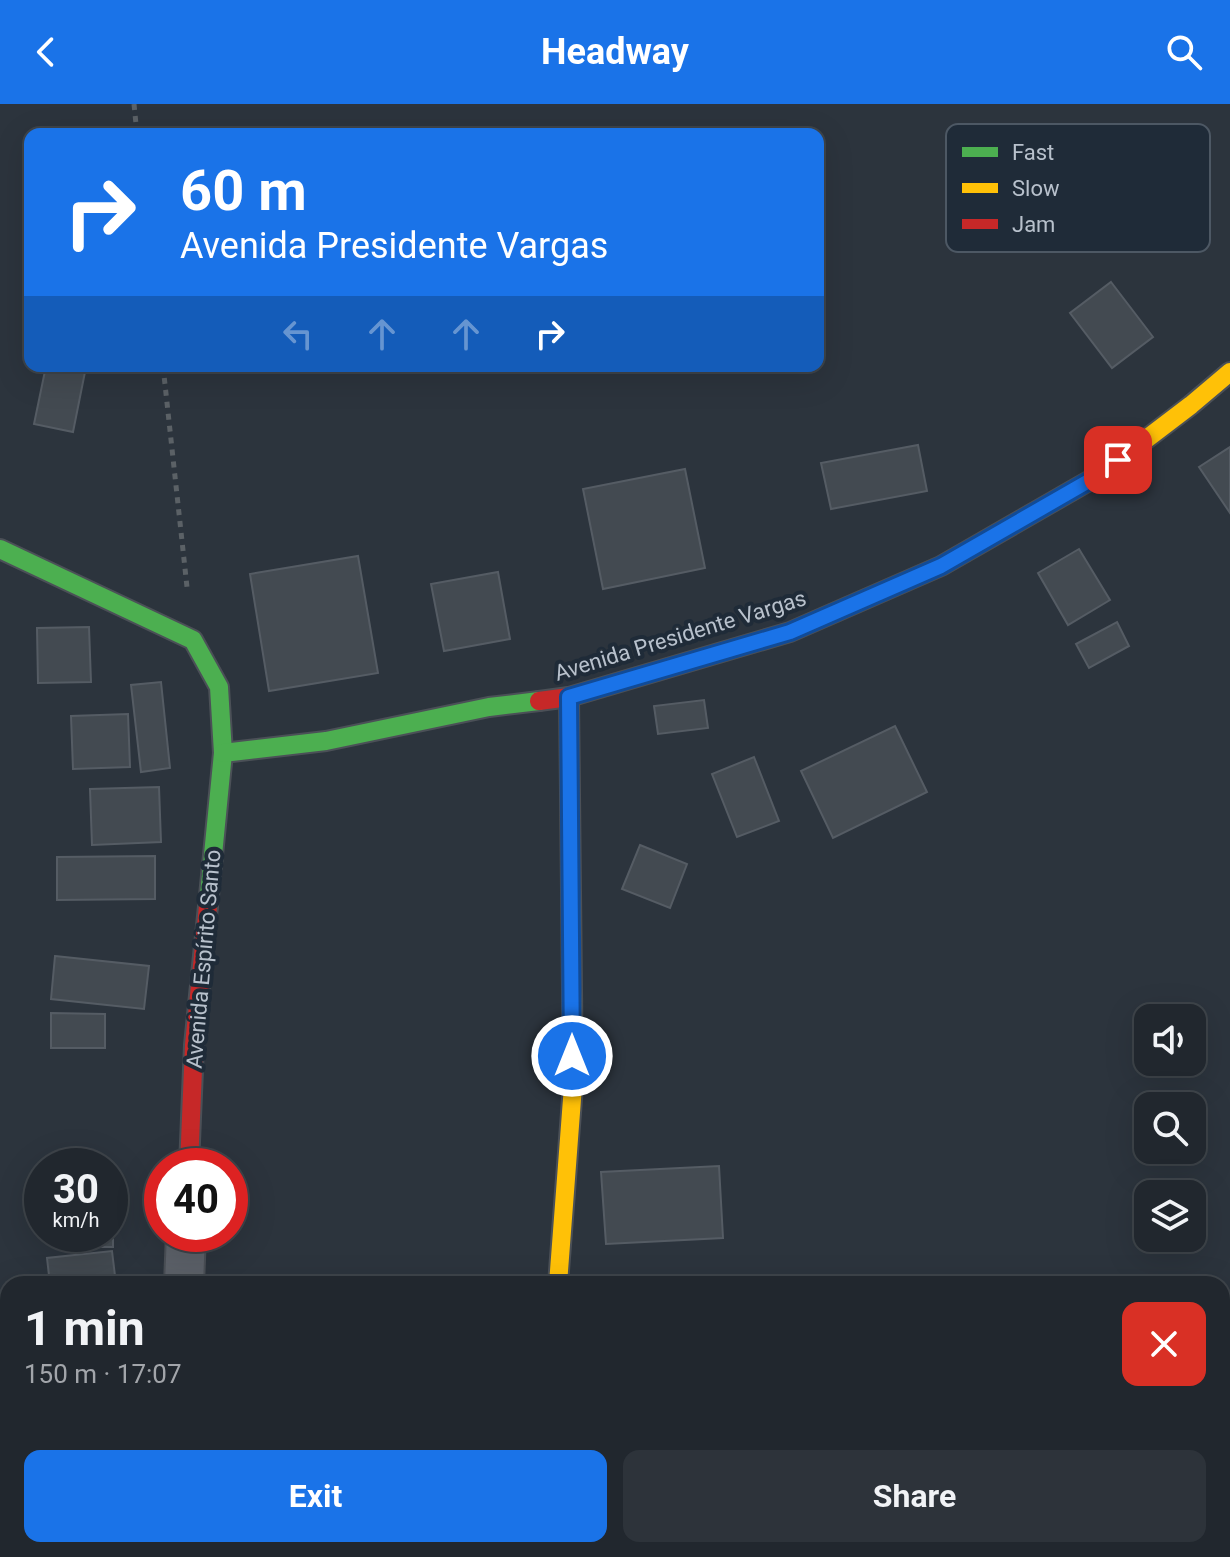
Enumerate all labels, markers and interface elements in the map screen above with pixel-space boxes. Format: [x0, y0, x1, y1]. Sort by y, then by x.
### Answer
icon: back [24, 30, 68, 74]
icon: search [1162, 30, 1206, 74]
text: Headway [541, 31, 689, 73]
legend [946, 124, 1210, 252]
text: Fast [1012, 140, 1054, 165]
text: 60 m [180, 158, 307, 224]
icon: right [48, 160, 152, 264]
text: Slow [1012, 176, 1060, 201]
text: Jam [1012, 212, 1055, 237]
text: Avenida Presidente Vargas [180, 225, 608, 267]
icon: left [276, 312, 320, 356]
icon: ahead [360, 312, 404, 356]
icon: ahead [444, 312, 488, 356]
icon: right [528, 312, 572, 356]
pin [1084, 426, 1152, 494]
icon: arrive [1096, 438, 1140, 482]
street label: Avenida Presidente Vargas [551, 585, 809, 686]
street label: Avenida Espírito Santo [181, 849, 226, 1069]
map controls [1134, 1004, 1206, 1252]
button: sound [1134, 1004, 1206, 1076]
position arrow [530, 1014, 614, 1098]
button: search [1134, 1092, 1206, 1164]
speed limit sign: 40 [144, 1148, 248, 1252]
text: 30 [53, 1166, 99, 1213]
button: layers [1134, 1180, 1206, 1252]
text: km/h [53, 1208, 99, 1232]
text: 1 min [24, 1300, 145, 1357]
button: close [1122, 1302, 1206, 1386]
text: 150 m · 17:07 [24, 1359, 182, 1389]
button: Exit [24, 1450, 607, 1542]
button: Share [623, 1450, 1206, 1542]

